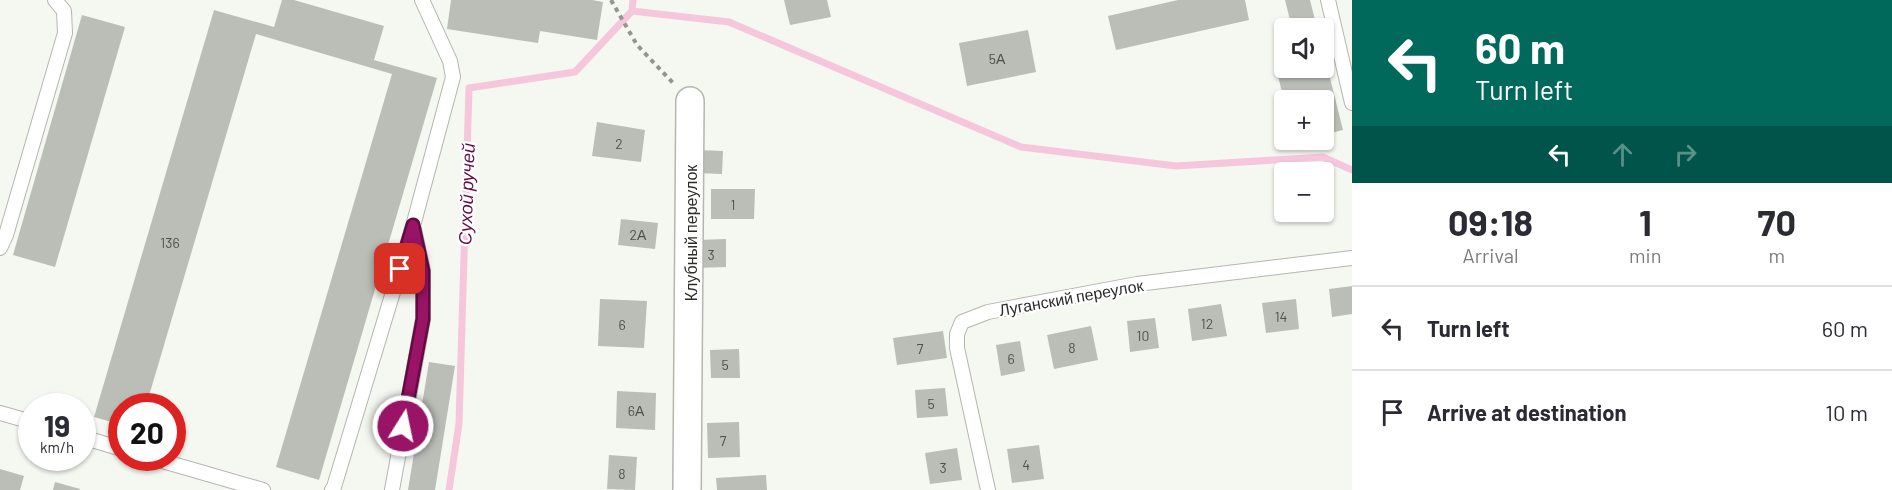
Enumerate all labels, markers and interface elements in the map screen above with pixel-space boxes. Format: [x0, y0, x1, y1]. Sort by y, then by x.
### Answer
map controls [1274, 18, 1334, 222]
button: sound [1274, 18, 1334, 78]
text: 60 m [1475, 22, 1565, 72]
icon: left [1376, 24, 1454, 102]
house number: 5А [989, 50, 1006, 67]
text: Turn left [1475, 73, 1573, 105]
button: + [1274, 90, 1334, 150]
house number: 2 [615, 135, 623, 152]
icon: left [1543, 138, 1576, 171]
icon: ahead [1606, 138, 1639, 171]
icon: right [1669, 138, 1702, 171]
water label: Сухой ручей [453, 143, 479, 245]
button: − [1274, 162, 1334, 222]
street label: Клубный переулок [681, 164, 700, 301]
house number: 1 [731, 196, 735, 213]
text: 09:18 [1448, 200, 1533, 243]
text: 1 [1639, 200, 1652, 243]
text: 70 [1758, 200, 1796, 243]
house number: 2А [630, 226, 647, 243]
house number: 136 [160, 234, 180, 251]
pin [374, 243, 425, 294]
text: Arrival [1463, 243, 1518, 267]
text: min [1629, 243, 1661, 267]
text: m [1768, 243, 1785, 267]
house number: 3 [707, 246, 715, 263]
icon: arrive [383, 252, 416, 285]
street label: Луганский переулок [997, 275, 1146, 319]
house number: 14 [1275, 308, 1287, 325]
icon: left [1376, 312, 1409, 345]
house number: 12 [1201, 315, 1213, 332]
text: Turn left [1427, 315, 1510, 341]
text: 60 m [1822, 315, 1868, 341]
house number: 6 [618, 316, 626, 333]
house number: 10 [1137, 327, 1149, 344]
house number: 8 [1068, 339, 1076, 356]
house number: 7 [917, 340, 924, 357]
house number: 6 [1007, 350, 1015, 367]
house number: 5 [721, 356, 729, 373]
speed limit sign: 20 [108, 393, 186, 471]
position arrow [371, 394, 435, 458]
house number: 5 [927, 395, 935, 412]
icon: arrive [1376, 396, 1409, 429]
text: Arrive at destination [1427, 399, 1626, 425]
text: 10 m [1825, 399, 1868, 425]
house number: 6А [628, 402, 645, 419]
text: 19 [44, 407, 70, 443]
house number: 7 [720, 432, 727, 449]
text: km/h [40, 438, 74, 456]
house number: 4 [1022, 456, 1030, 473]
house number: 3 [939, 459, 947, 476]
house number: 8 [618, 465, 626, 482]

